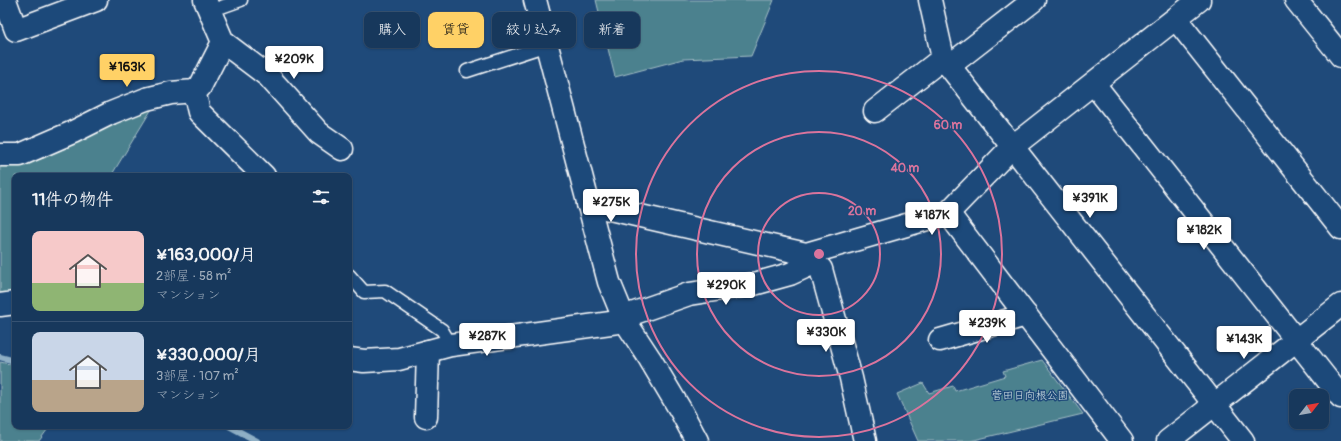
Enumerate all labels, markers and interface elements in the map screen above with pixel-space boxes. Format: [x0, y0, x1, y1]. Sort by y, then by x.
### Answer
chip: 購入 [364, 12, 420, 48]
chip: 賃貸 [428, 12, 484, 48]
chip: 絞り込み [492, 12, 576, 48]
chip: 新着 [584, 12, 640, 48]
pin: ¥209K [266, 46, 322, 80]
text: ¥209K [274, 51, 314, 67]
pin: ¥163K [99, 54, 155, 88]
text: ¥163K [109, 59, 145, 75]
text: 60 m [934, 118, 963, 133]
text: 40 m [890, 161, 920, 176]
pin: ¥391K [1062, 185, 1118, 219]
icon: filters [310, 186, 332, 208]
text: 11件の物件 [32, 189, 113, 210]
pin: ¥275K [583, 189, 639, 223]
text: ¥391K [1072, 190, 1108, 206]
text: ¥275K [592, 194, 630, 210]
pin: ¥187K [904, 202, 960, 236]
text: 20 m [848, 204, 876, 219]
text: ¥187K [914, 207, 950, 223]
pin: ¥182K [1176, 217, 1232, 251]
text: ¥182K [1186, 222, 1222, 238]
text: ¥163,000/月 [156, 244, 256, 265]
icon: home [64, 247, 112, 295]
centre of rings [812, 247, 826, 261]
text: 2部屋 · 58 m² [156, 268, 232, 284]
pin: ¥290K [698, 272, 754, 306]
text: ¥290K [706, 277, 746, 293]
text: マンション [156, 287, 220, 303]
pin: ¥239K [959, 310, 1015, 344]
text: ¥239K [968, 315, 1006, 331]
pin: ¥330K [798, 319, 854, 353]
pin: ¥287K [459, 323, 515, 357]
text: ¥330K [806, 324, 846, 340]
pin: ¥143K [1216, 326, 1272, 360]
text: ¥287K [468, 328, 506, 344]
text: ¥143K [1226, 331, 1262, 347]
text: ¥330,000/月 [156, 344, 261, 365]
icon: home [64, 348, 112, 396]
text: 3部屋 · 107 m² [156, 368, 239, 384]
text: マンション [156, 387, 220, 403]
park label: 菅田日向根公園 [992, 389, 1069, 402]
north arrow [1289, 389, 1329, 429]
map controls [1289, 389, 1329, 429]

